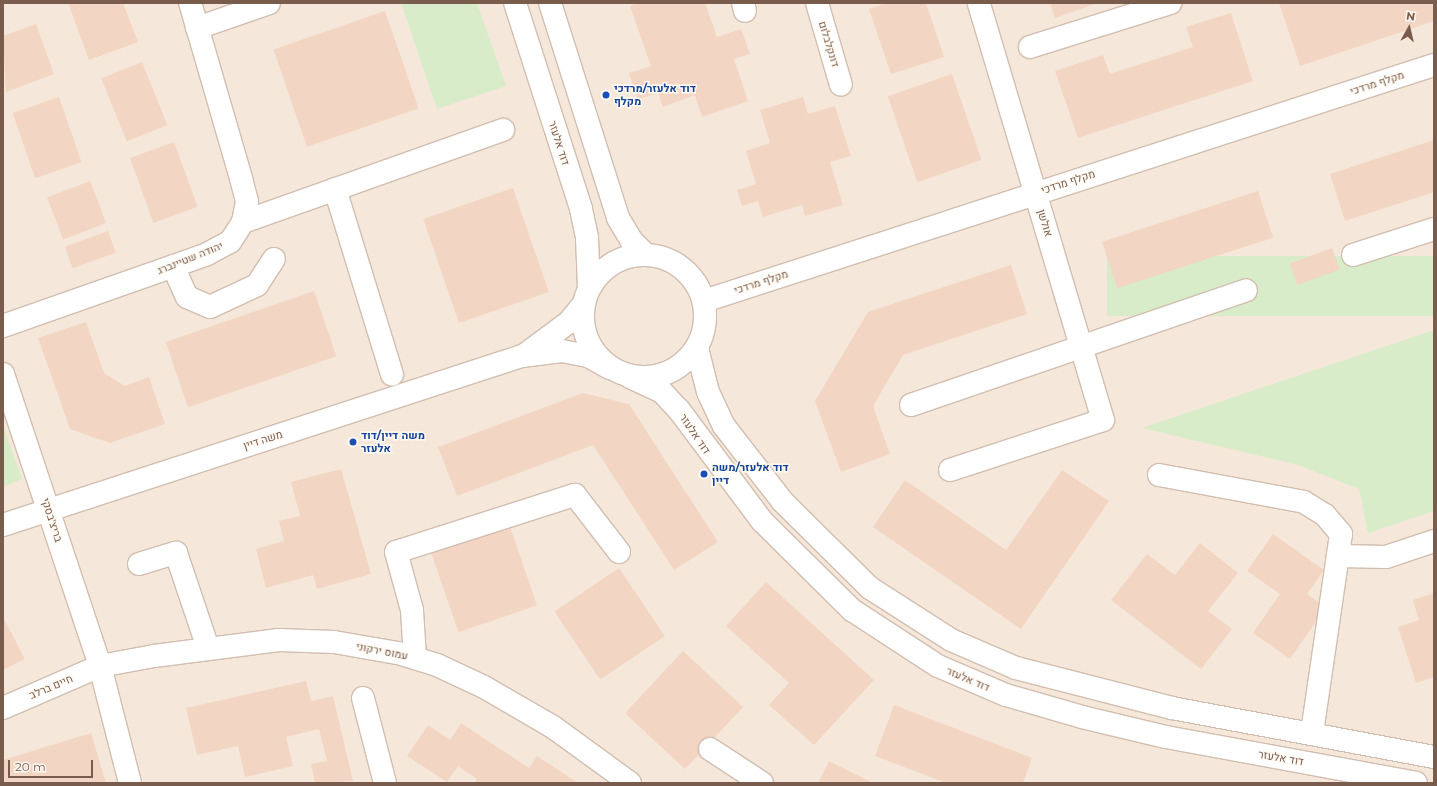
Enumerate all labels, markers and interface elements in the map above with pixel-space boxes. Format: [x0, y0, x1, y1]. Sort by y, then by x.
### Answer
north arrow [1389, 8, 1429, 48]
text: N [1405, 9, 1416, 24]
street label: דונקלבלום [816, 20, 842, 68]
street label: מקלף מרדכי [1348, 68, 1406, 98]
place label: דוד אלעזר/מרדכי מקלף [614, 82, 696, 108]
marker: דוד אלעזר/מרדכי מקלף [601, 90, 611, 100]
street label: דוד אלעזר [546, 119, 572, 167]
street label: מקלף מרדכי [1039, 167, 1097, 197]
street label: אולשן [1035, 208, 1055, 238]
street label: יהודה שטיינברג [155, 239, 225, 277]
street label: מקלף מרדכי [732, 267, 790, 297]
street label: דוד אלעזר [677, 411, 713, 457]
street label: משה דיין [242, 427, 284, 453]
place label: משה דיין/דוד אלעזר [361, 429, 425, 455]
marker: משה דיין/דוד אלעזר [348, 437, 358, 447]
place label: דוד אלעזר/משה דיין [712, 461, 789, 487]
marker: דוד אלעזר/משה דיין [699, 469, 709, 479]
street label: בריצ'בסקי [39, 496, 65, 544]
street label: עמוס ירקוני [355, 640, 409, 662]
street label: דוד אלעזר [944, 664, 992, 694]
street label: חיים ברלב [27, 672, 75, 702]
street label: דוד אלעזר [1257, 748, 1305, 768]
scale bar [10, 752, 95, 778]
text: 20 m [15, 759, 46, 774]

